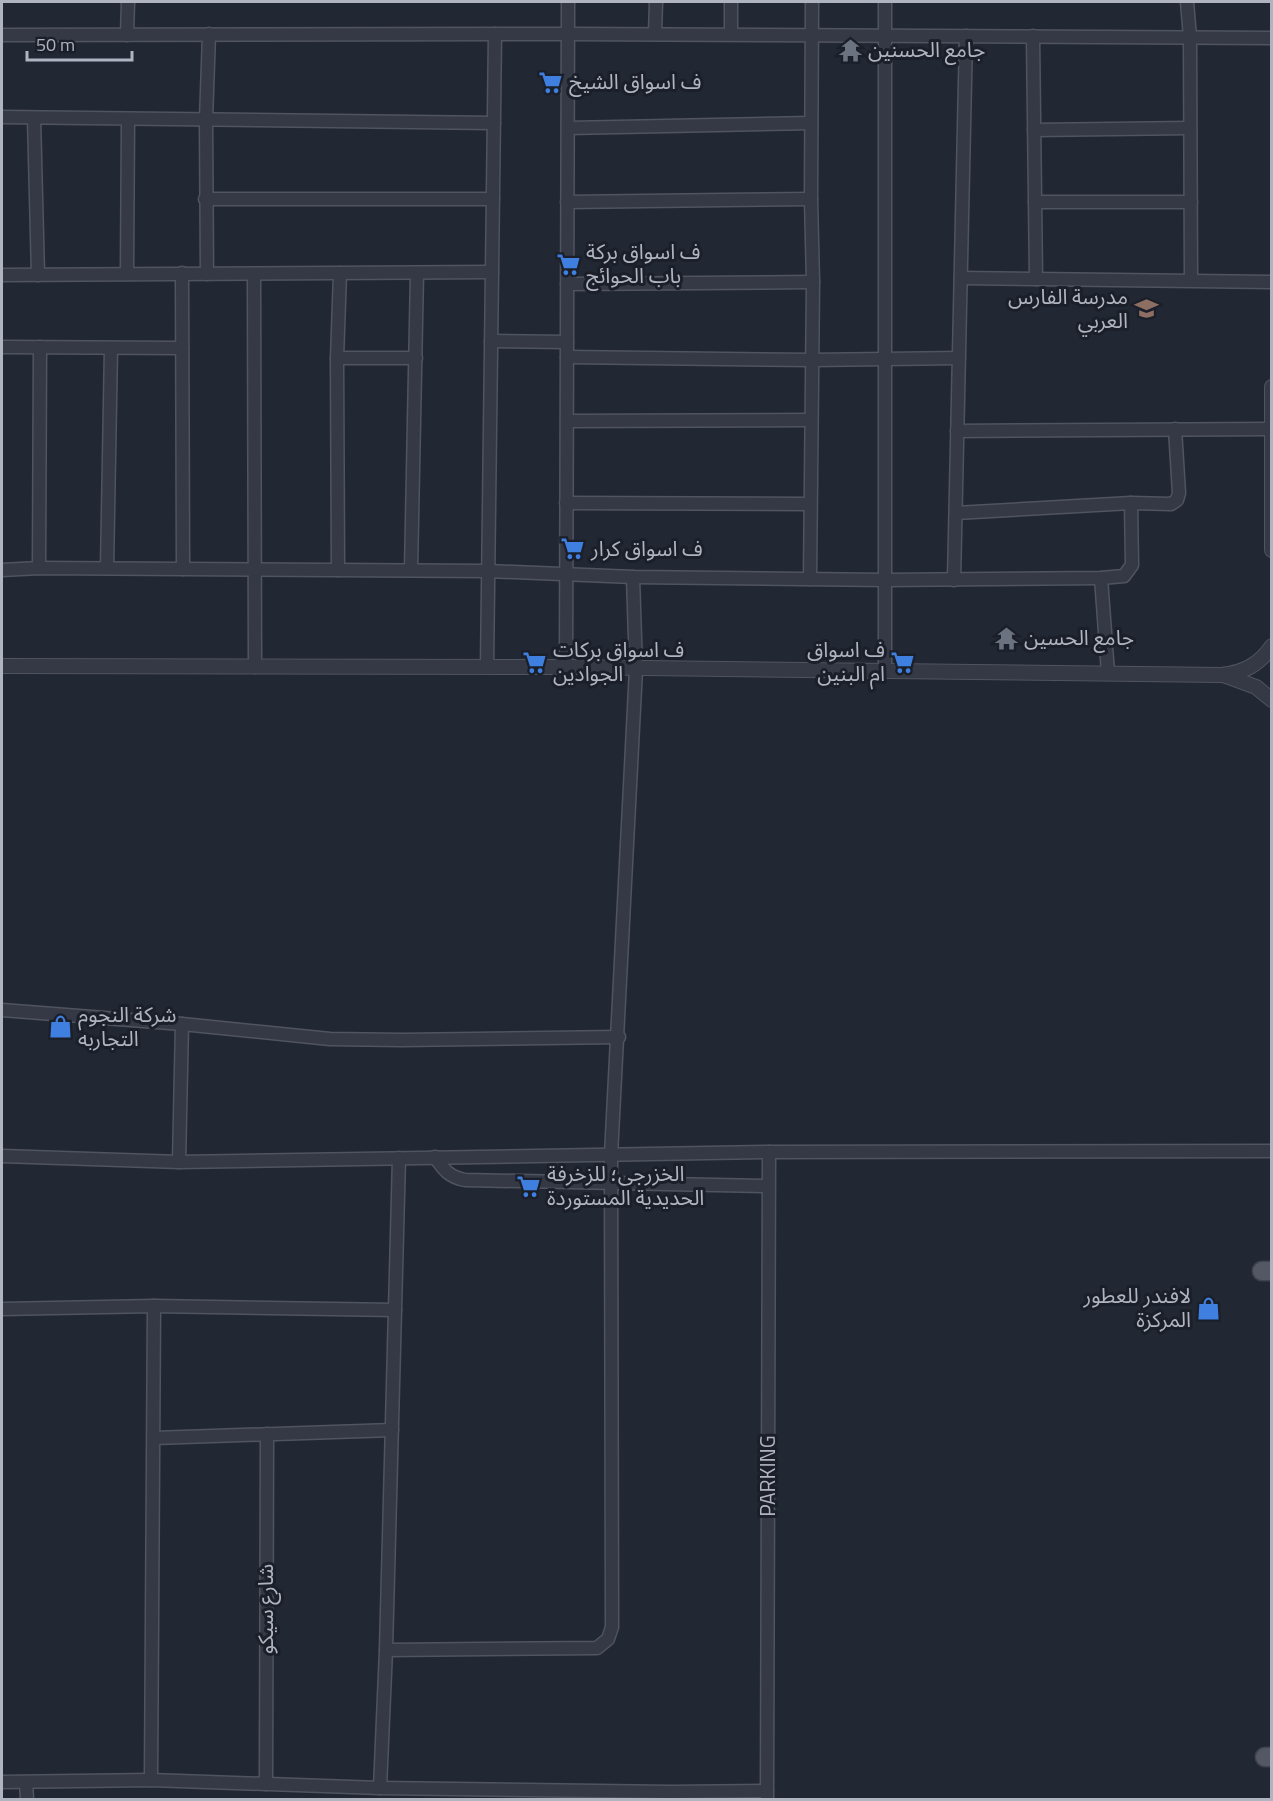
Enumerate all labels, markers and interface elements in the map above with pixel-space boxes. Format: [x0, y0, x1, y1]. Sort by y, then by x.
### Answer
scale bar [27, 24, 132, 62]
text: 50 m [36, 31, 75, 58]
place label: جامع الحسنين [868, 33, 985, 65]
temple icon: جامع الحسنين [837, 37, 863, 63]
place label: ف اسواق الشيخ [569, 65, 701, 97]
supermarket icon: ف اسواق الشيخ [538, 69, 564, 95]
place label: ف اسواق بركة باب الحوائج [586, 235, 701, 291]
supermarket icon: ف اسواق بركة باب الحوائج [555, 251, 581, 277]
place label: مدرسة الفارس العربي [1008, 280, 1128, 337]
school or university icon: مدرسة الفارس العربي [1133, 296, 1159, 322]
place label: ف اسواق كرار [590, 532, 703, 564]
supermarket icon: ف اسواق كرار [560, 536, 586, 562]
place label: جامع الحسين [1024, 621, 1134, 653]
temple icon: جامع الحسين [993, 625, 1019, 651]
place label: ف اسواق بركات الجوادين [553, 633, 684, 689]
place label: ف اسواق ام البنين [807, 633, 885, 690]
supermarket icon: ف اسواق بركات الجوادين [522, 649, 548, 675]
supermarket icon: ف اسواق ام البنين [890, 649, 916, 675]
place label: شركة النجوم التجاربه [78, 998, 177, 1054]
shop icon: شركة النجوم التجاربه [47, 1014, 73, 1040]
place label: الخزرجي؛ للزخرفة الحديدية المستوردة [547, 1157, 704, 1213]
supermarket icon: الخزرجي؛ للزخرفة الحديدية المستوردة [516, 1173, 542, 1199]
place label: لافندر للعطور المركزة [1082, 1279, 1191, 1335]
shop icon: لافندر للعطور المركزة [1196, 1295, 1222, 1321]
street label: PARKING [751, 1435, 783, 1517]
street label: شارع سيكو [249, 1564, 281, 1654]

